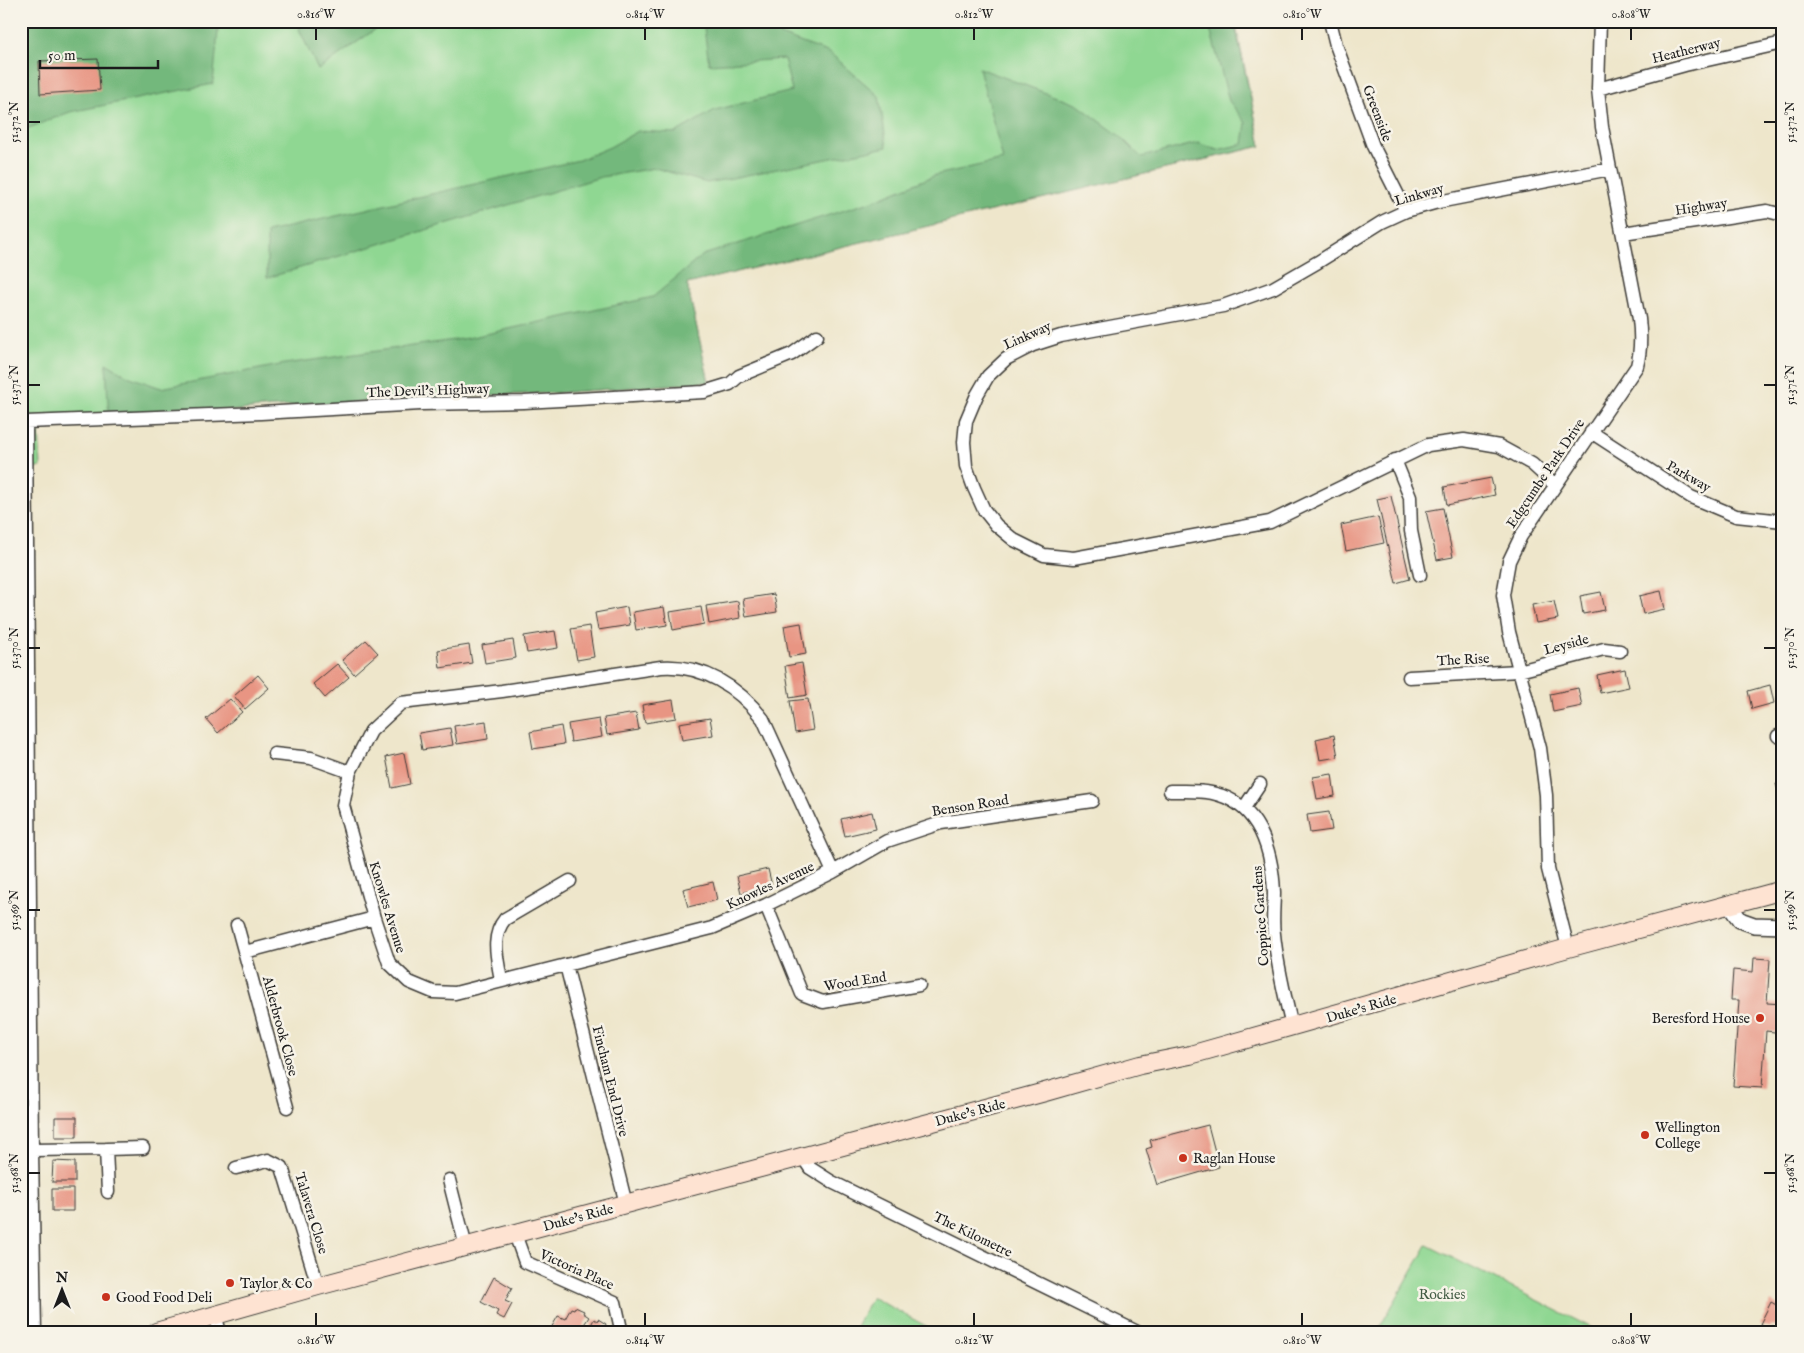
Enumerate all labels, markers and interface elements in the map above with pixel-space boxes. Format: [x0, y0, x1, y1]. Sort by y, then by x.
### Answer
text: 0.816°W [297, 7, 336, 22]
text: 0.814°W [626, 7, 665, 22]
text: 0.812°W [955, 7, 994, 22]
text: 0.810°W [1283, 7, 1322, 22]
text: 0.808°W [1611, 7, 1651, 22]
street label: Heatherway [1650, 34, 1723, 68]
scale bar [40, 38, 158, 70]
text: 50 m [48, 46, 76, 65]
street label: Greenside [1358, 83, 1396, 145]
text: 51.372°N [7, 101, 22, 143]
text: 51.372°N [1783, 101, 1798, 143]
street label: Linkway [1393, 179, 1446, 211]
street label: Highway [1674, 194, 1729, 220]
street label: Linkway [1001, 317, 1054, 354]
text: 51.371°N [7, 364, 22, 405]
text: 51.371°N [1783, 364, 1798, 405]
street label: The Devil's Highway [366, 380, 490, 402]
street label: Edgcumbe Park Drive [1503, 415, 1589, 532]
street label: Parkway [1663, 457, 1714, 497]
text: 51.370°N [7, 627, 22, 669]
text: 51.370°N [1783, 627, 1798, 669]
street label: Leyside [1542, 630, 1591, 660]
street label: The Rise [1436, 650, 1490, 670]
street label: Benson Road [930, 791, 1010, 821]
street label: Knowles Avenue [724, 857, 818, 914]
street label: Knowles Avenue [365, 859, 410, 956]
street label: Coppice Gardens [1249, 865, 1273, 967]
text: 51.369°N [7, 889, 22, 930]
text: 51.369°N [1783, 889, 1798, 930]
street label: Wood End [823, 968, 888, 996]
street label: Alderbrook Close [258, 973, 302, 1079]
street label: Duke's Ride [1324, 990, 1399, 1028]
place label: Beresford House [1652, 1010, 1751, 1028]
marker: Beresford House [1754, 1012, 1766, 1024]
street label: Fincham End Drive [588, 1024, 633, 1139]
street label: Duke's Ride [933, 1095, 1008, 1131]
place label: Wellington College [1655, 1119, 1721, 1153]
marker: Wellington College [1639, 1129, 1651, 1141]
place label: Raglan House [1193, 1150, 1276, 1168]
text: 51.368°N [7, 1152, 22, 1193]
marker: Raglan House [1177, 1152, 1189, 1164]
text: 51.368°N [1783, 1152, 1798, 1193]
street label: Talavera Close [290, 1170, 332, 1257]
street label: Duke's Ride [541, 1200, 616, 1236]
street label: The Kilometre [930, 1208, 1016, 1262]
street label: Victoria Place [536, 1245, 617, 1295]
north arrow [38, 1266, 88, 1316]
text: N [55, 1269, 68, 1287]
place label: Taylor & Co [240, 1275, 313, 1293]
marker: Taylor & Co [224, 1277, 236, 1289]
park label: Rockies [1419, 1286, 1465, 1304]
place label: Good Food Deli [116, 1289, 213, 1307]
marker: Good Food Deli [100, 1291, 112, 1303]
text: 0.816°W [297, 1333, 336, 1348]
text: 0.814°W [626, 1333, 665, 1348]
text: 0.812°W [955, 1333, 994, 1348]
text: 0.810°W [1283, 1333, 1322, 1348]
text: 0.808°W [1611, 1333, 1651, 1348]

